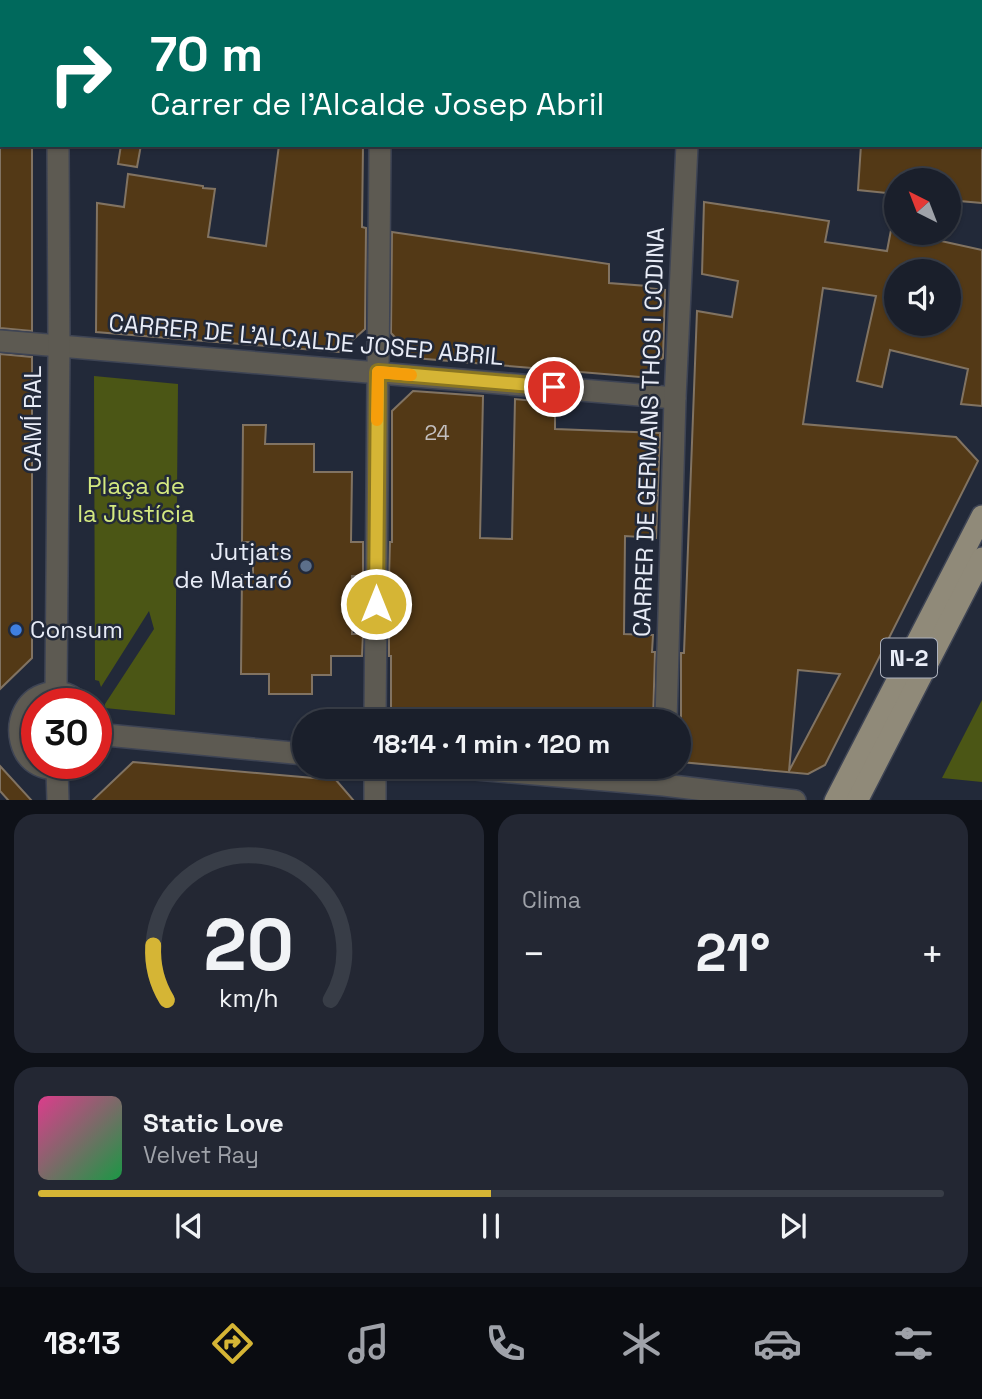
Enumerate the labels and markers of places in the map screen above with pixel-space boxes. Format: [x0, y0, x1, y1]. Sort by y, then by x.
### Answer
pin [524, 357, 584, 417]
place label: Jutjats de Mataró [174, 536, 292, 595]
marker: Jutjats de Mataró [298, 558, 314, 574]
place label: Consum [30, 614, 123, 645]
marker: Consum [8, 622, 24, 638]

